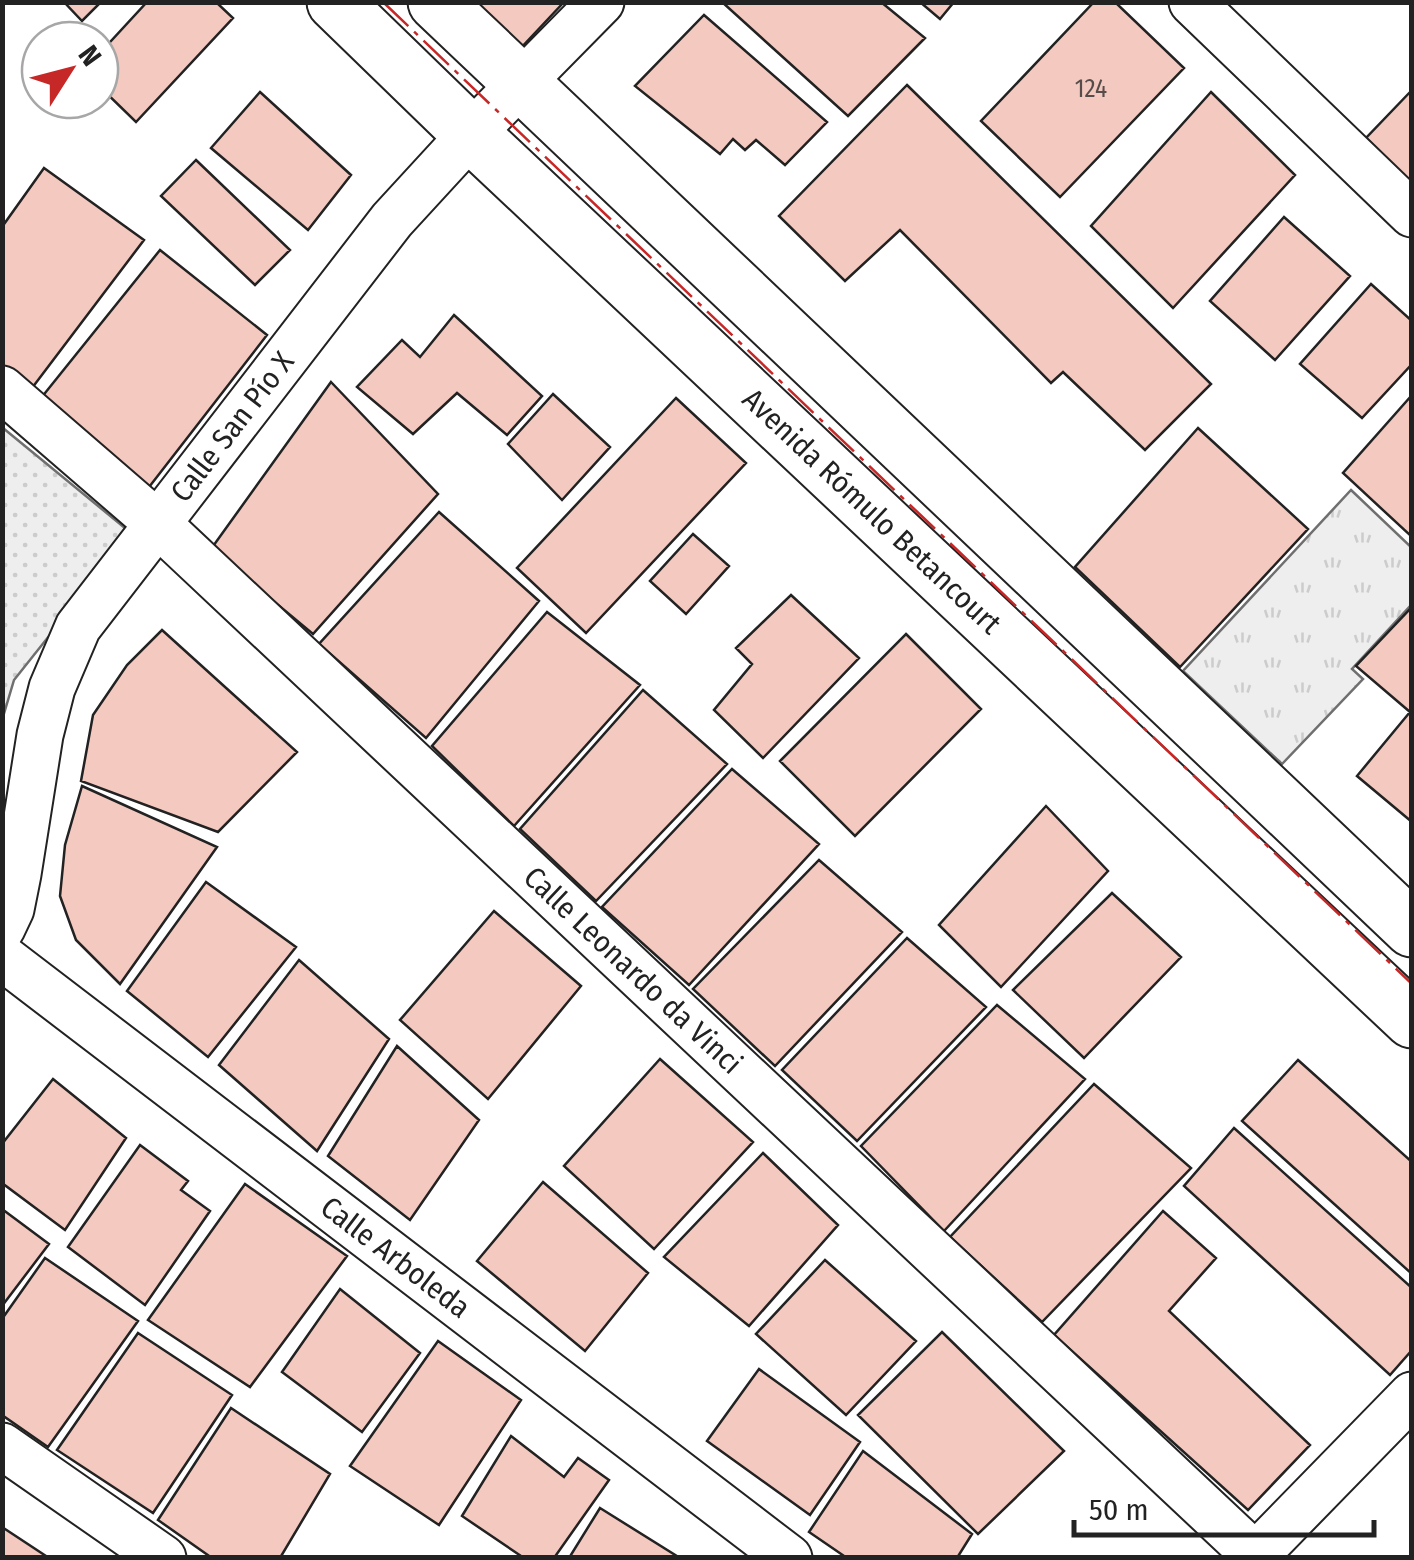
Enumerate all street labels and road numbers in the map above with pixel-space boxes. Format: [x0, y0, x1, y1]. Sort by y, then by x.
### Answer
street label: Calle San Pío X [163, 344, 302, 509]
street label: Avenida Rómulo Betancourt [735, 381, 1009, 642]
street label: Calle Leonardo da Vinci [516, 859, 749, 1081]
street label: Calle Arboleda [314, 1189, 477, 1326]

